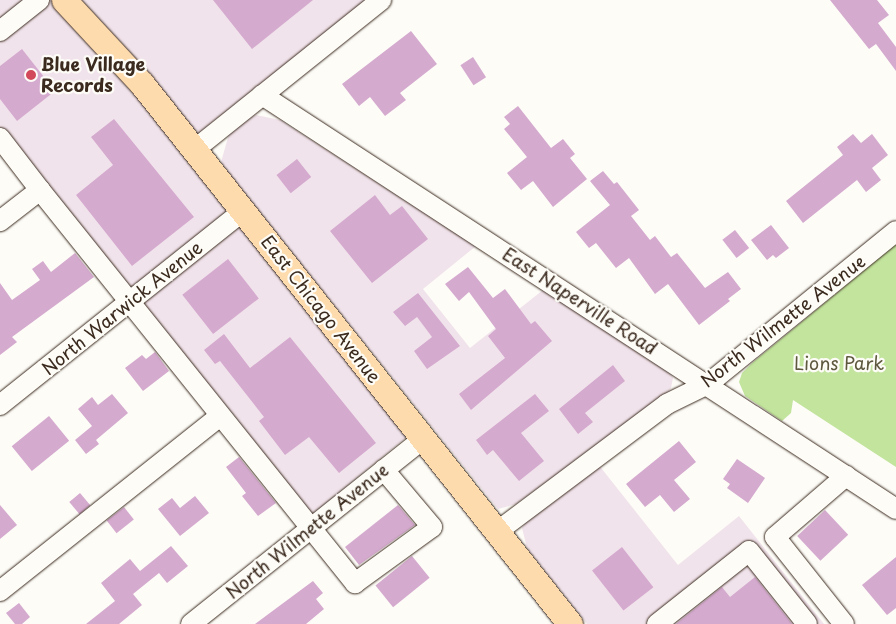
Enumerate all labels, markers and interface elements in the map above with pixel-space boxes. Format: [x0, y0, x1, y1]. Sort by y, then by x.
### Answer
place label: Blue Village Records [41, 54, 146, 96]
marker: Blue Village Records [25, 69, 37, 81]
street label: East Chicago Avenue [257, 231, 385, 387]
street label: North Warwick Avenue [37, 237, 207, 379]
street label: East Naperville Road [499, 243, 661, 359]
street label: North Wilmette Avenue [697, 250, 869, 392]
park label: Lions Park [794, 352, 884, 374]
street label: North Wilmette Avenue [222, 459, 392, 603]

